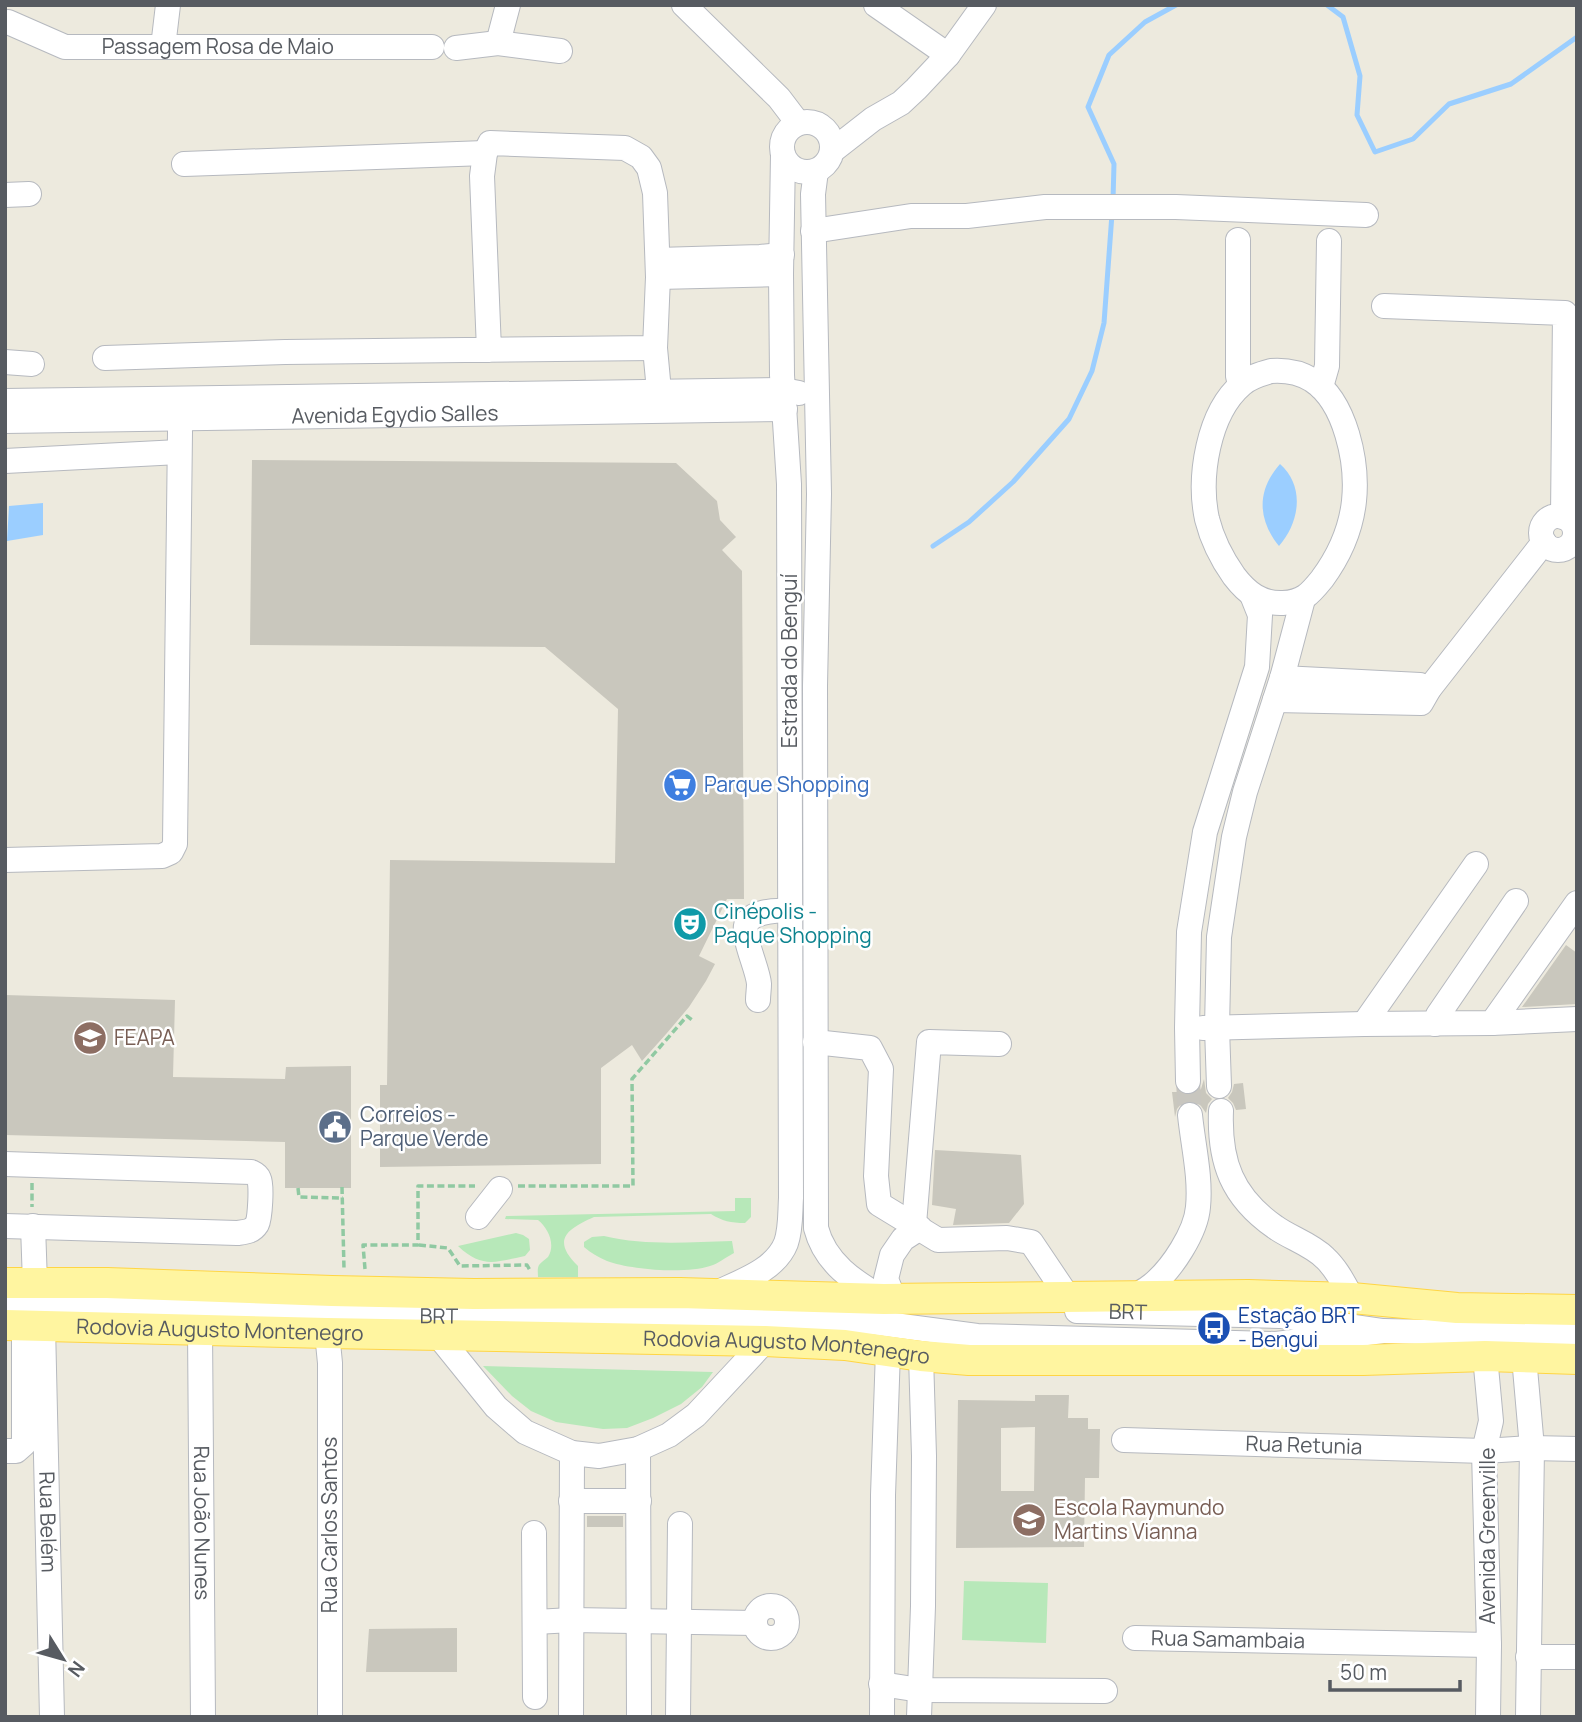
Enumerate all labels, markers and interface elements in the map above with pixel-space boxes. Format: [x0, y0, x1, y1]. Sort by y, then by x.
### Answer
street label: Passagem Rosa de Maio [102, 32, 334, 60]
street label: Avenida Egydio Salles [291, 398, 499, 430]
street label: Estrada do Benguí [775, 574, 803, 748]
supermarket icon: Parque Shopping [661, 766, 699, 804]
place label: Parque Shopping [704, 770, 869, 798]
place label: Cinépolis - Paque Shopping [714, 897, 872, 949]
theatre icon: Cinépolis - Paque Shopping [671, 905, 709, 943]
school or university icon: FEAPA [71, 1019, 109, 1057]
place label: FEAPA [114, 1023, 175, 1051]
place label: Correios - Parque Verde [360, 1100, 489, 1152]
public building icon: Correios - Parque Verde [316, 1108, 354, 1146]
street label: BRT [1108, 1297, 1148, 1326]
street label: BRT [419, 1301, 459, 1330]
place label: Estação BRT - Bengui [1238, 1301, 1360, 1353]
bus stop icon: Estação BRT - Bengui [1195, 1309, 1233, 1347]
street label: Rodovia Augusto Montenegro [76, 1312, 364, 1347]
street label: Rodovia Augusto Montenegro [643, 1324, 931, 1370]
street label: Rua Retunia [1245, 1429, 1363, 1460]
street label: Rua Carlos Santos [315, 1437, 343, 1613]
street label: Rua João Nunes [188, 1446, 217, 1600]
street label: Avenida Greenville [1473, 1448, 1501, 1624]
street label: Rua Belém [33, 1471, 64, 1573]
place label: Escola Raymundo Martins Vianna [1054, 1493, 1224, 1545]
school or university icon: Escola Raymundo Martins Vianna [1010, 1501, 1048, 1539]
street label: Rua Samambaia [1151, 1623, 1305, 1654]
north arrow [28, 1624, 98, 1694]
scale bar [1330, 1648, 1460, 1692]
text: N [62, 1656, 91, 1683]
text: 50 m [1340, 1658, 1387, 1686]

